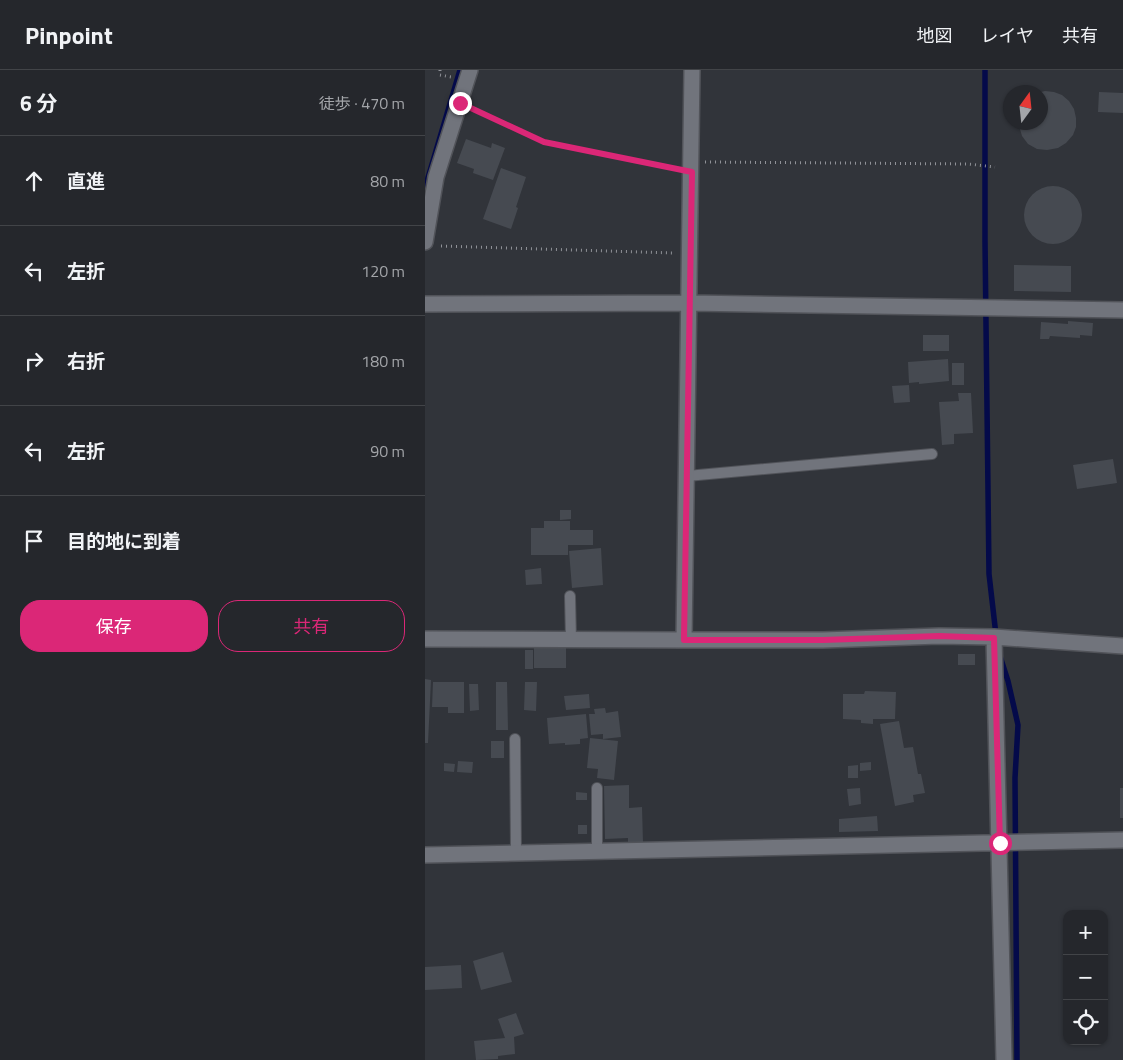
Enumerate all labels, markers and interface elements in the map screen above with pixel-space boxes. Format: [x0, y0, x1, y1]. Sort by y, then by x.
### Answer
text: Pinpoint [25, 17, 113, 53]
text: 地図 [917, 22, 953, 49]
text: レイヤ [981, 22, 1034, 49]
text: 共有 [1062, 22, 1098, 49]
north arrow [1003, 85, 1048, 130]
text: 6 分 [20, 87, 57, 119]
text: 徒歩 · 470 m [319, 91, 405, 115]
route end [449, 92, 472, 115]
text: 直進 [67, 166, 105, 195]
icon: ahead [20, 167, 48, 195]
text: 80 m [370, 169, 405, 193]
text: 左折 [67, 256, 105, 285]
icon: left [20, 257, 48, 285]
text: 120 m [361, 259, 405, 283]
text: 右折 [67, 346, 105, 375]
icon: right [20, 347, 48, 375]
text: 180 m [361, 349, 405, 373]
text: 左折 [67, 436, 105, 465]
icon: left [20, 437, 48, 465]
text: 90 m [370, 439, 405, 463]
text: 目的地に到着 [67, 526, 181, 555]
icon: arrive [20, 527, 48, 555]
button: 保存 [20, 600, 208, 652]
button: 共有 [218, 600, 405, 652]
route start [989, 832, 1012, 855]
map controls [1063, 910, 1108, 1045]
button: + [1063, 910, 1108, 955]
button: − [1063, 955, 1108, 1000]
button: locate [1063, 1000, 1108, 1045]

